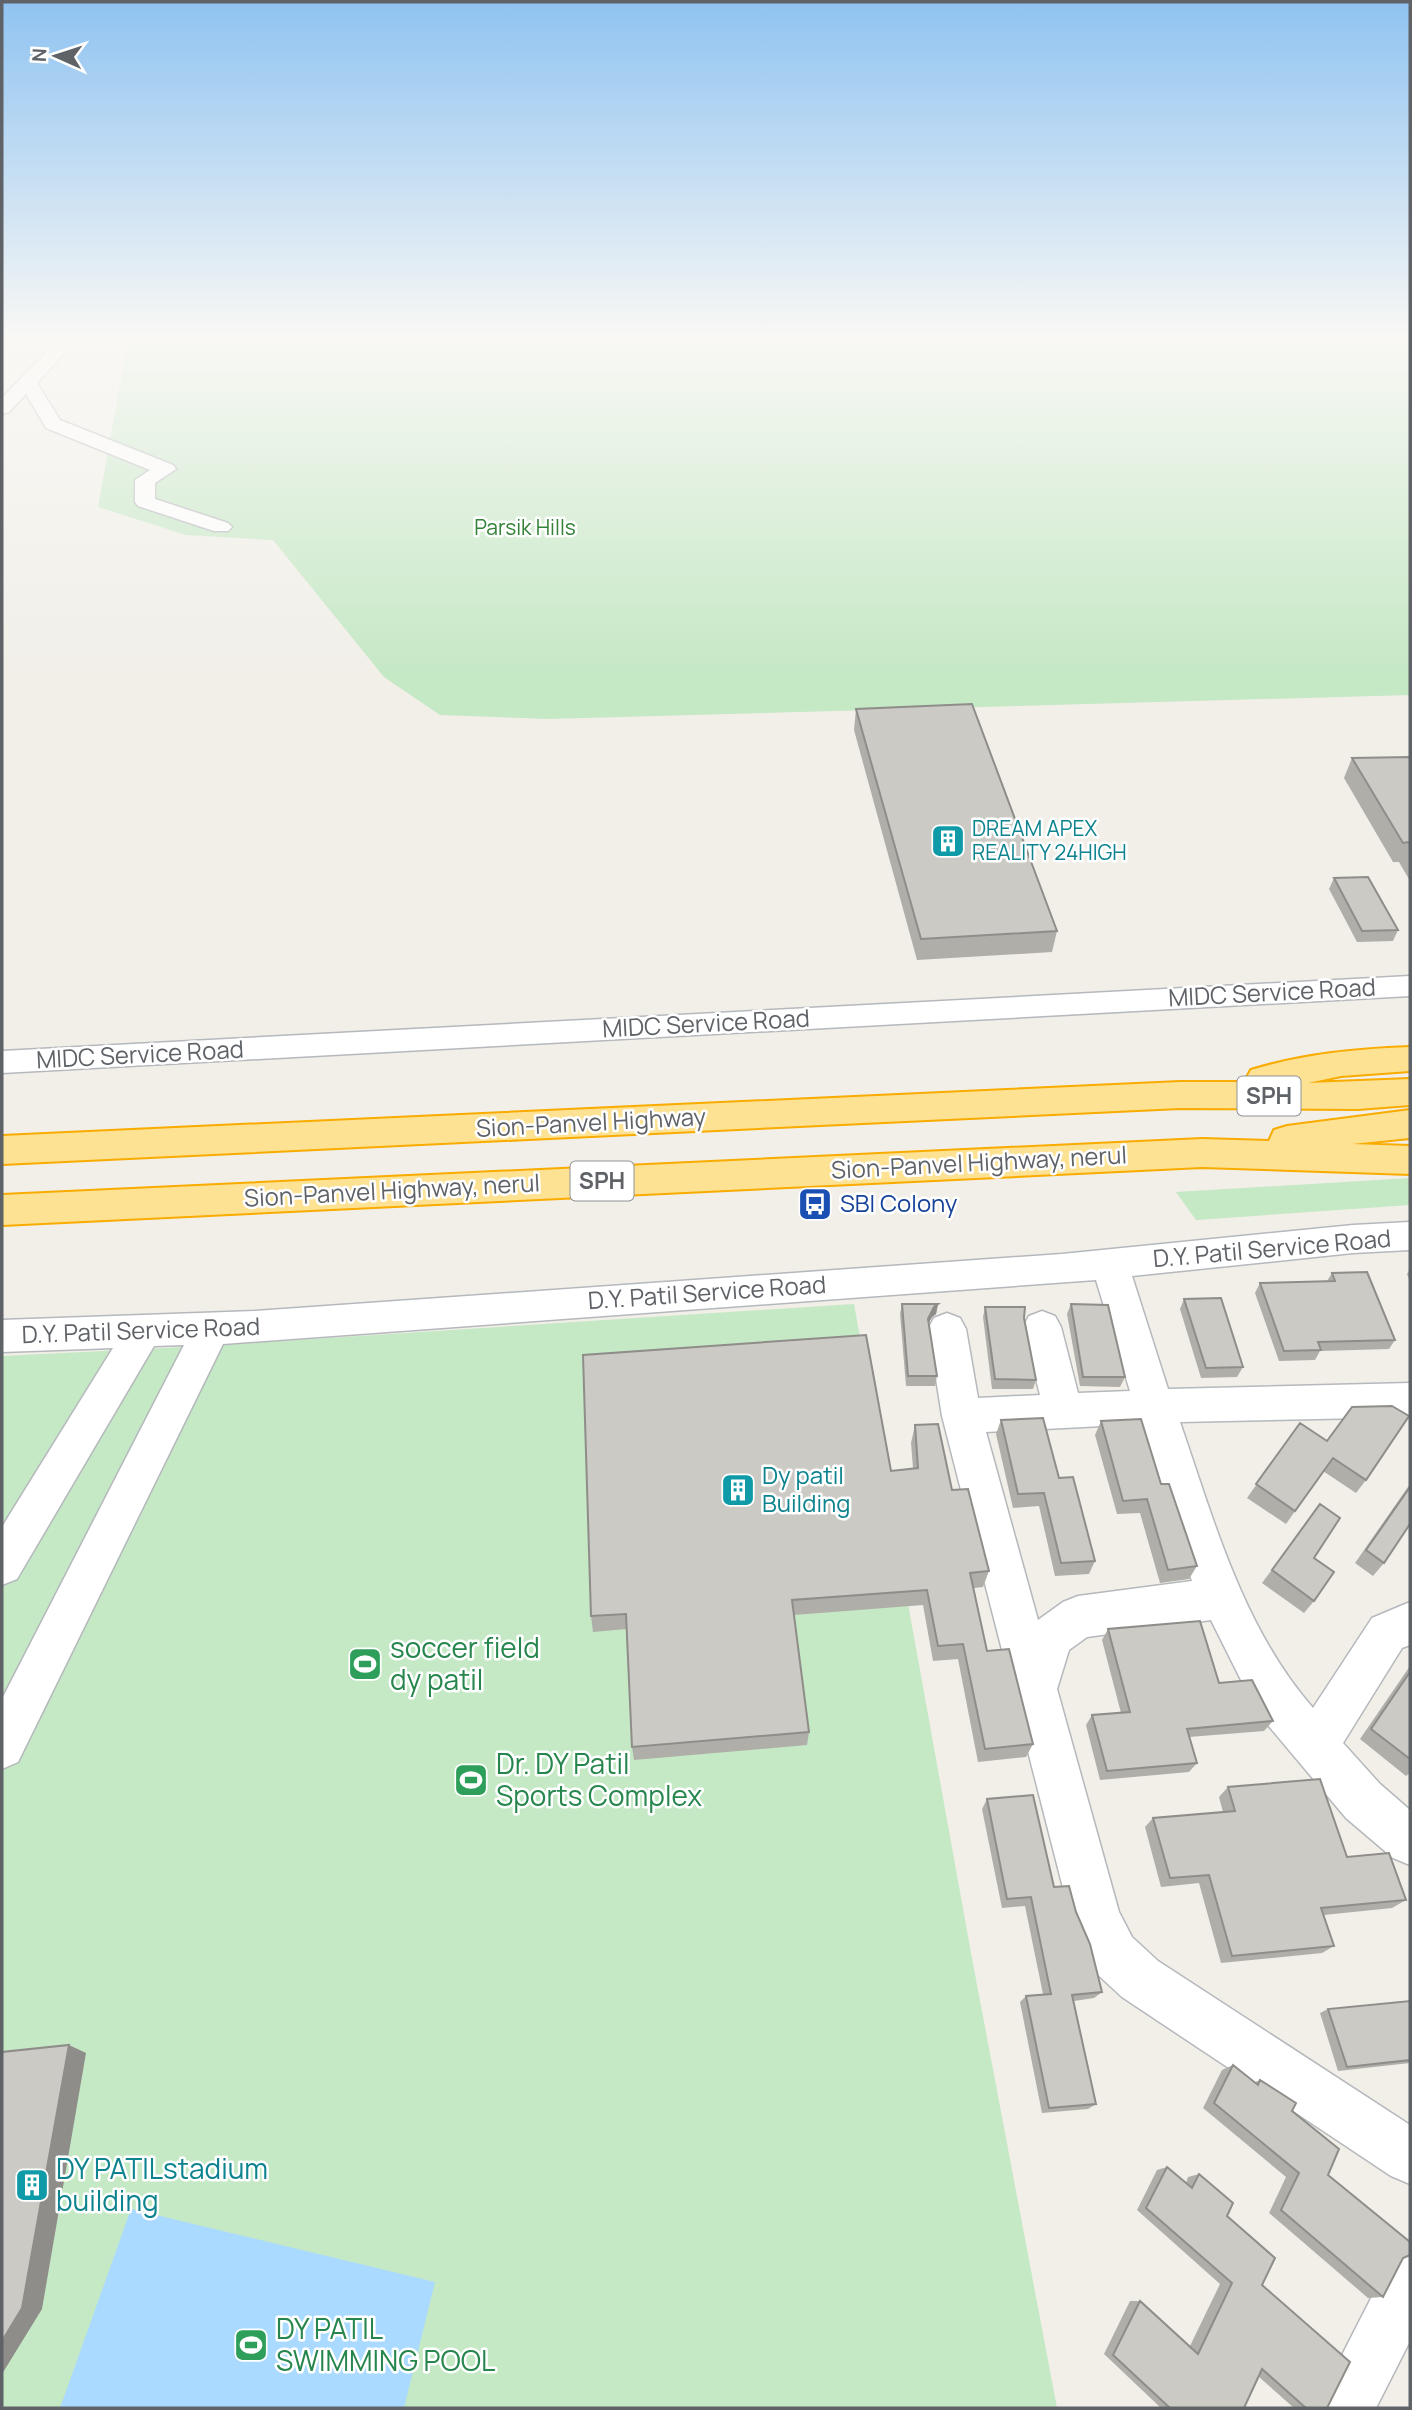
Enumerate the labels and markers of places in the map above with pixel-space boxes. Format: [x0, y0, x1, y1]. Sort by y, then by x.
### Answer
place label: DREAM APEX REALITY 24HIGH [972, 814, 1127, 866]
building icon: DREAM APEX REALITY 24HIGH [929, 822, 967, 860]
bus stop icon: SBI Colony [796, 1185, 834, 1223]
place label: SBI Colony [840, 1186, 958, 1219]
place label: Dy patil Building [762, 1458, 850, 1519]
building icon: Dy patil Building [719, 1471, 757, 1509]
place label: soccer field dy patil [390, 1628, 540, 1698]
sports icon: soccer field dy patil [346, 1645, 384, 1683]
place label: Dr. DY Patil Sports Complex [496, 1744, 702, 1814]
sports icon: Dr. DY Patil Sports Complex [452, 1761, 490, 1799]
place label: DY PATILstadium building [56, 2149, 268, 2219]
building icon: DY PATILstadium building [13, 2166, 51, 2204]
place label: DY PATIL SWIMMING POOL [276, 2309, 495, 2379]
sports icon: DY PATIL SWIMMING POOL [232, 2326, 270, 2364]

